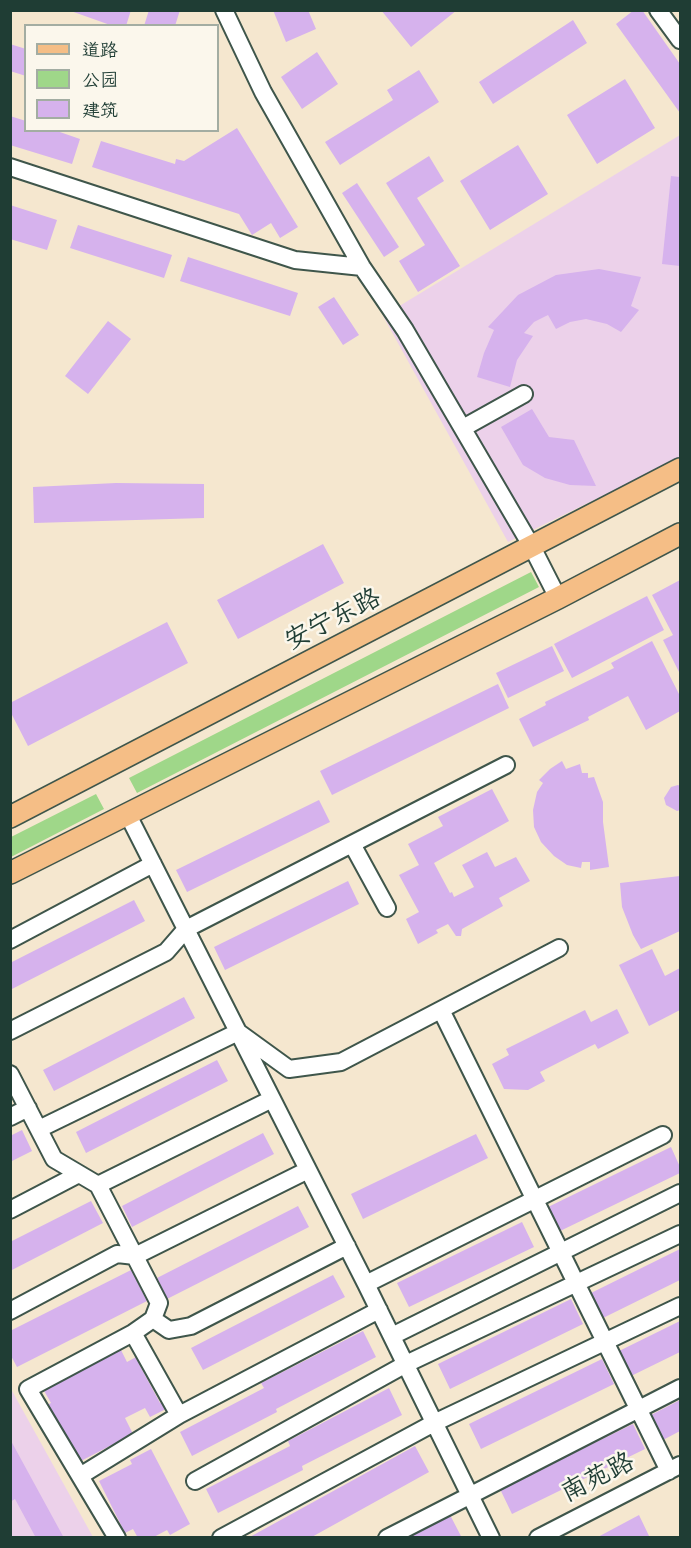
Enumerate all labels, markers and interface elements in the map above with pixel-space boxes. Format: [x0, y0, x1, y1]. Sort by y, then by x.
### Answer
legend [24, 24, 219, 132]
text: 道路 [82, 39, 118, 61]
text: 公园 [82, 69, 118, 91]
text: 建筑 [82, 99, 118, 121]
street label: 安宁东路 [280, 582, 386, 658]
street label: 南苑路 [556, 1446, 640, 1510]

